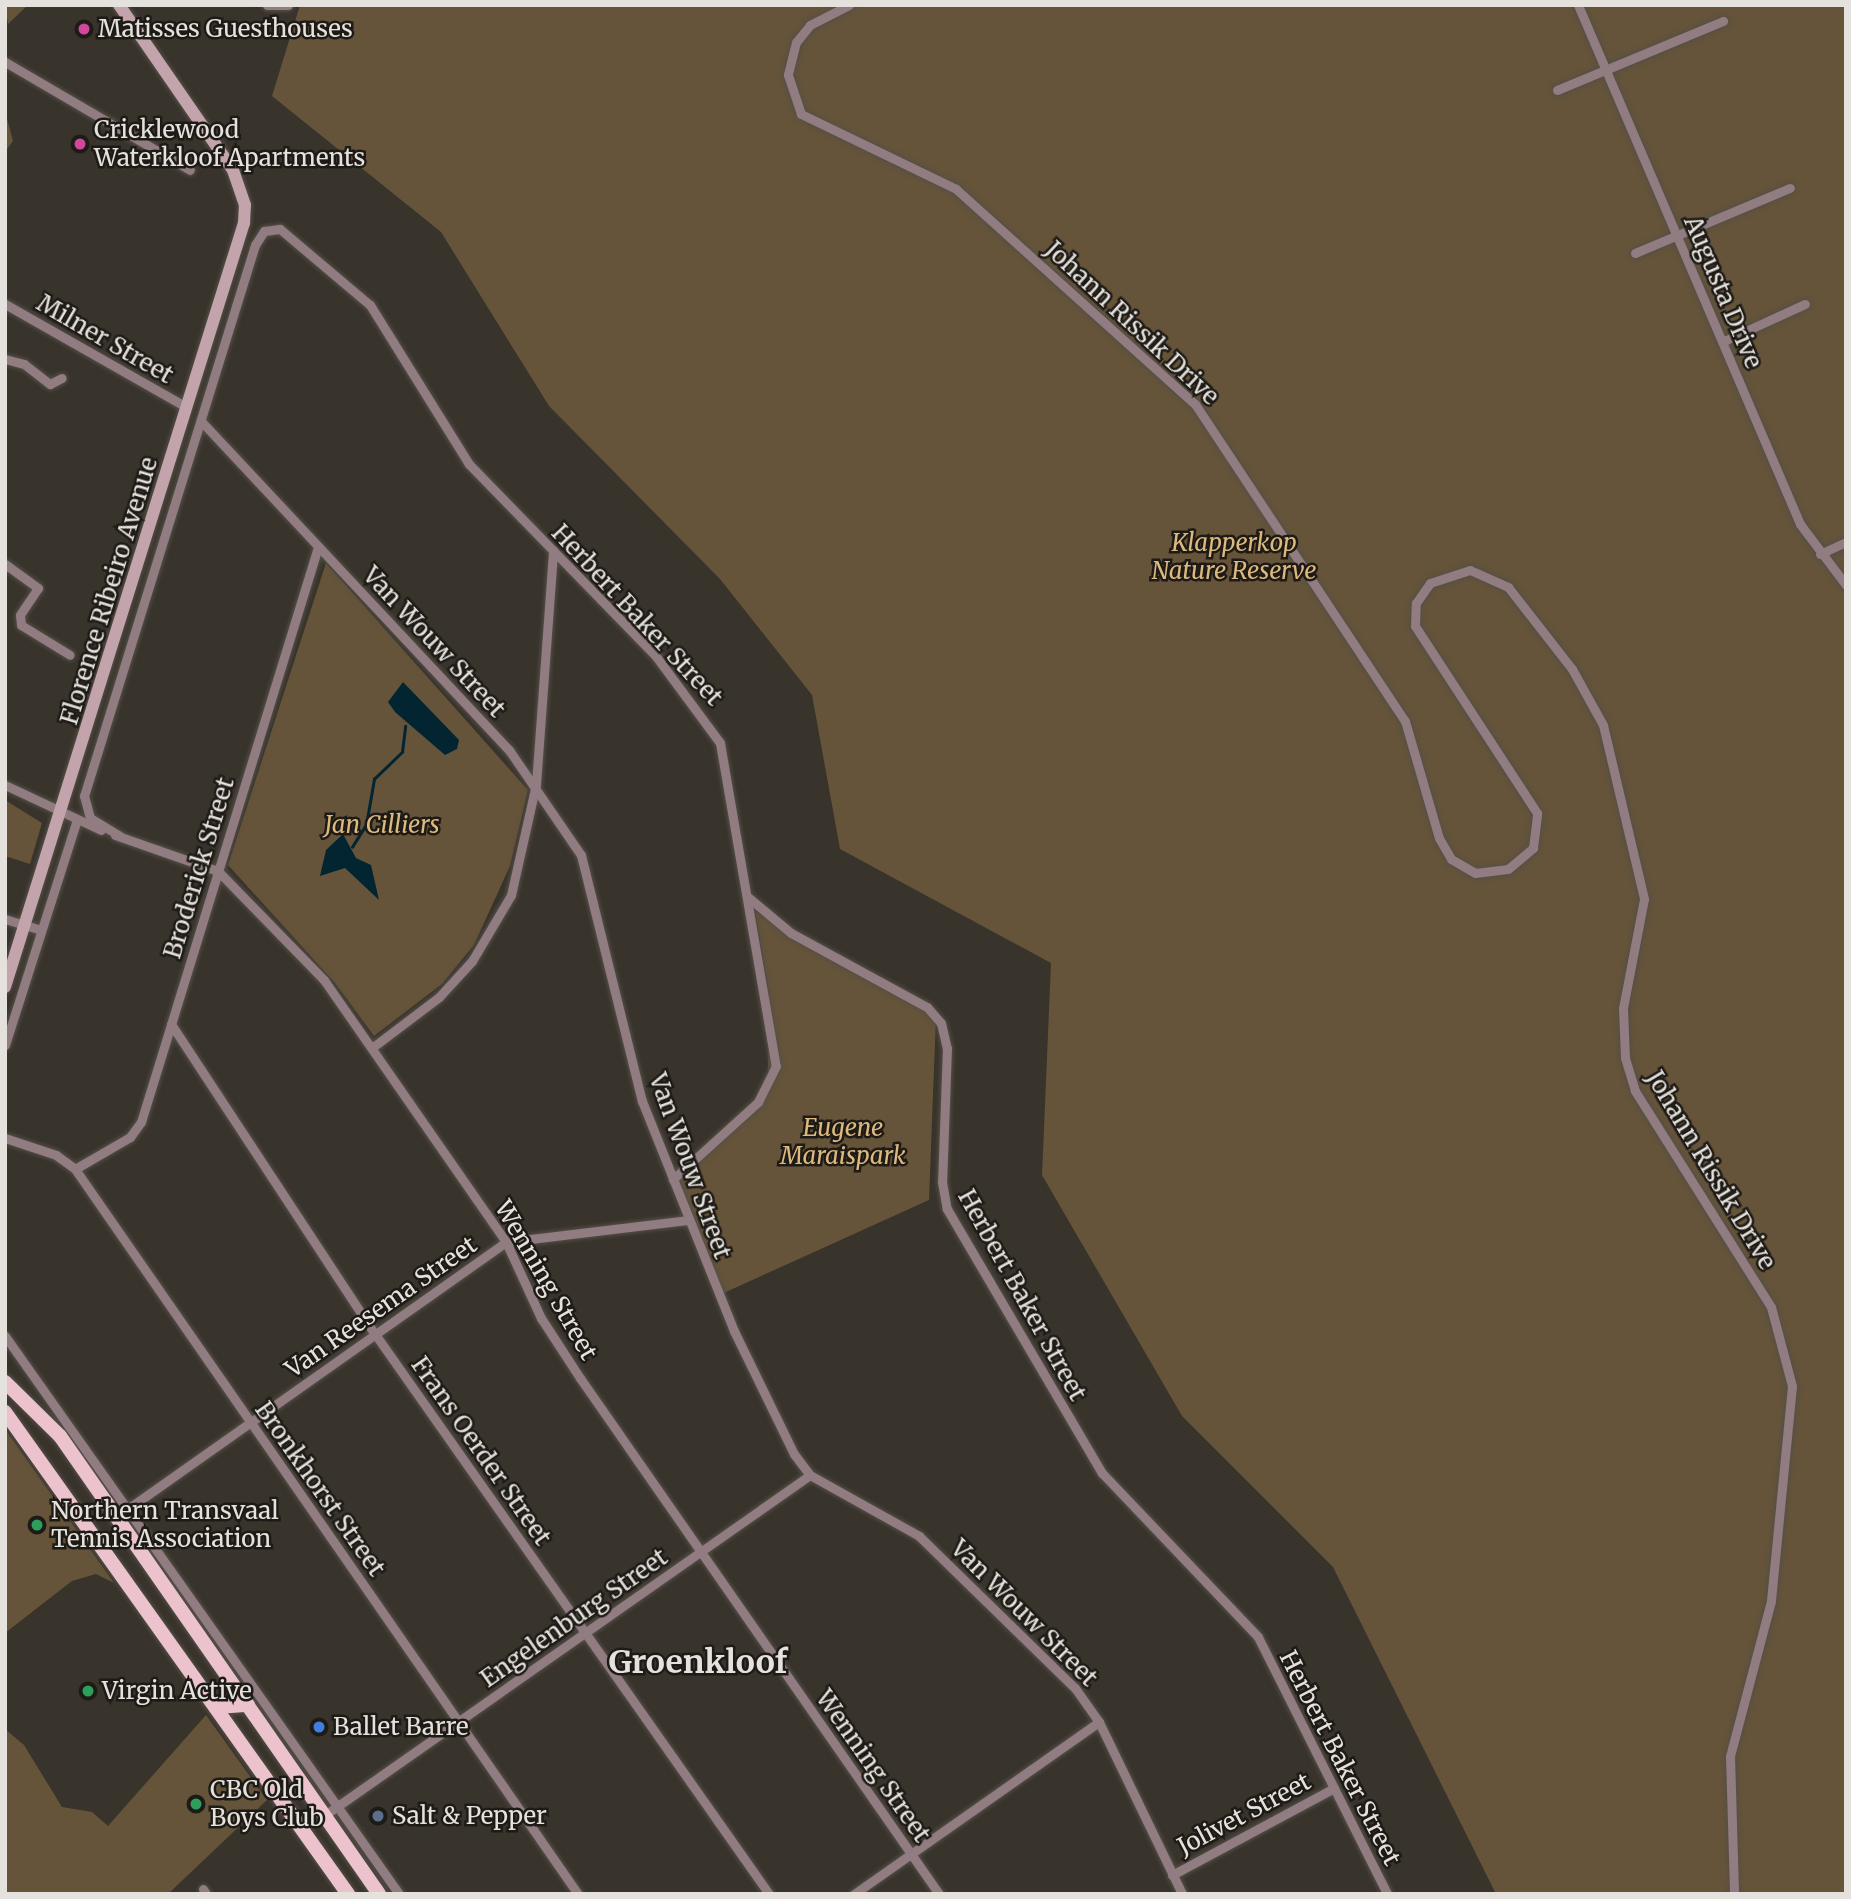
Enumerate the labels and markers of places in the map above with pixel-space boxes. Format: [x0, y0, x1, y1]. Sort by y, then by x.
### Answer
place label: Matisses Guesthouses [98, 15, 353, 43]
marker: Matisses Guesthouses [76, 21, 92, 37]
place label: Cricklewood Waterkloof Apartments [94, 116, 365, 172]
marker: Cricklewood Waterkloof Apartments [72, 136, 88, 152]
place label: Northern Transvaal Tennis Association [51, 1497, 279, 1553]
marker: Northern Transvaal Tennis Association [29, 1517, 45, 1533]
place label: Virgin Active [102, 1677, 252, 1705]
marker: Virgin Active [80, 1683, 96, 1699]
place label: Ballet Barre [333, 1713, 468, 1741]
marker: Ballet Barre [311, 1719, 327, 1735]
place label: CBC Old Boys Club [210, 1776, 324, 1832]
marker: CBC Old Boys Club [188, 1796, 204, 1812]
place label: Salt & Pepper [392, 1802, 547, 1830]
marker: Salt & Pepper [370, 1808, 386, 1824]

